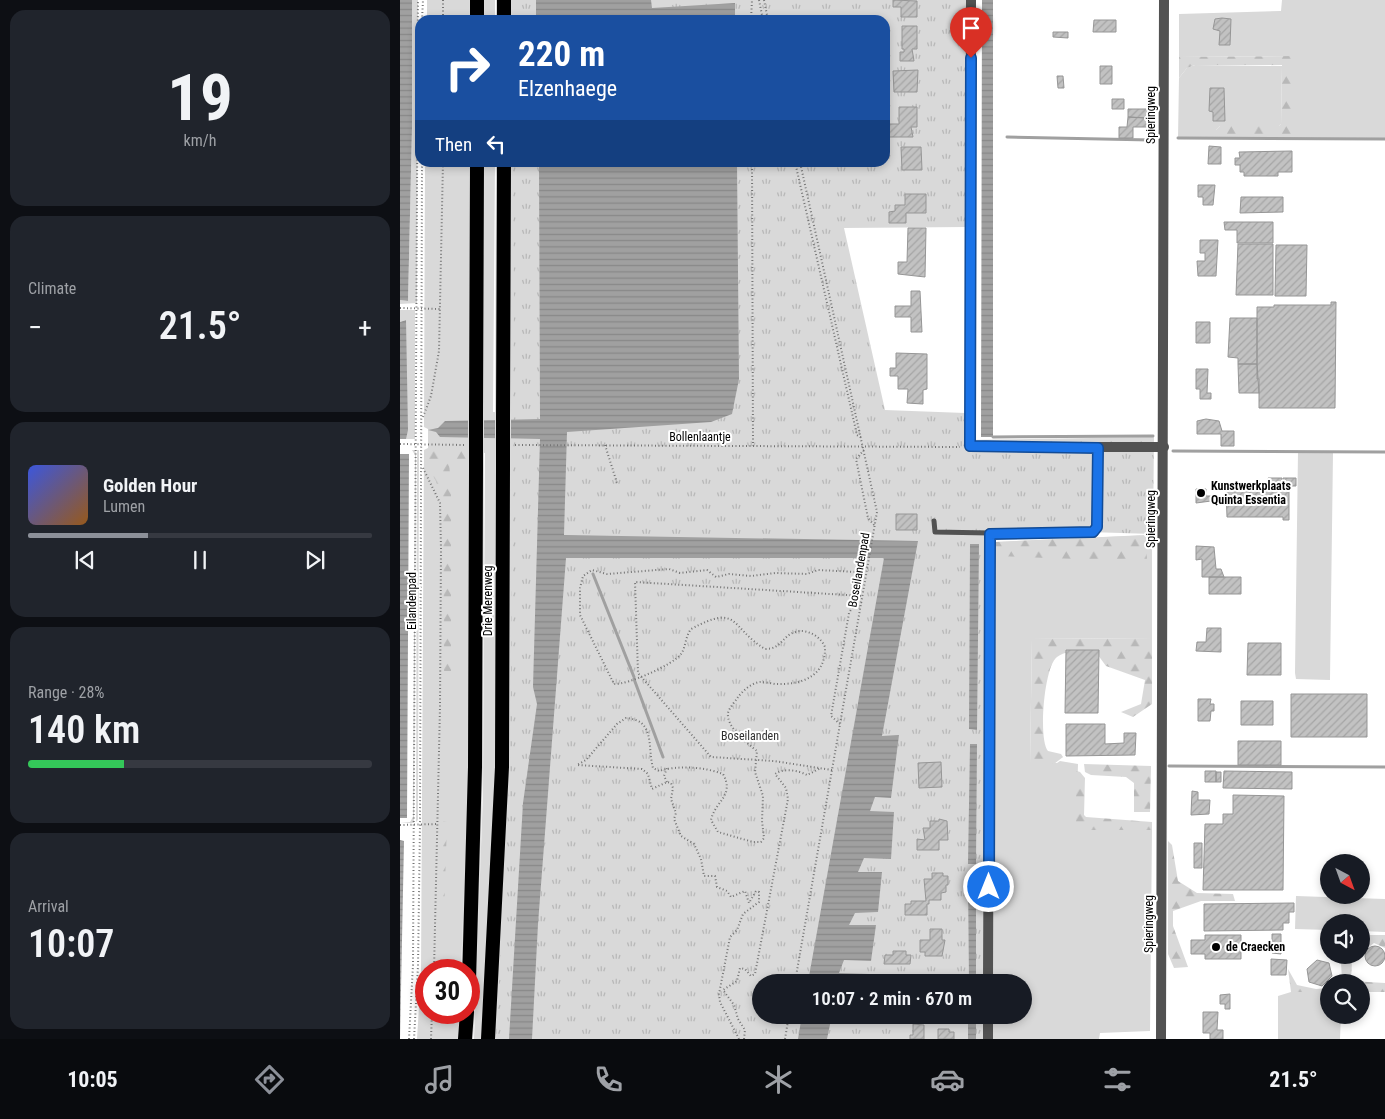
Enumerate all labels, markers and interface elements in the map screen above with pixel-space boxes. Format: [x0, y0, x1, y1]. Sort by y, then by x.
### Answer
pin [950, 7, 992, 58]
icon: arrive [957, 14, 985, 42]
text: 220 m [518, 34, 605, 75]
icon: right [435, 35, 500, 100]
text: 19 [167, 60, 233, 136]
text: Elzenhaege [518, 76, 617, 101]
street label: Spieringweg [1144, 86, 1158, 144]
icon: left [482, 130, 510, 158]
text: km/h [184, 131, 216, 150]
text: Then [435, 133, 472, 156]
text: Climate [28, 279, 76, 298]
text: 21.5° [159, 304, 241, 348]
text: − [28, 311, 42, 344]
text: + [358, 311, 372, 344]
street label: Bollenlaantje [669, 430, 731, 444]
text: Golden Hour [103, 474, 197, 497]
place label: Kunstwerkplaats Quinta Essentia [1211, 479, 1291, 507]
marker: Kunstwerkplaats Quinta Essentia [1195, 487, 1207, 499]
street label: Spieringweg [1144, 490, 1158, 548]
text: Lumen [103, 497, 145, 516]
street label: Boseilandenpad [846, 531, 872, 609]
icon: previous [71, 546, 99, 574]
icon: pause [186, 546, 214, 574]
icon: next [301, 546, 329, 574]
street label: Drie Merenweg [481, 566, 495, 636]
street label: Eilandenpad [405, 572, 419, 630]
text: Range · 28% [28, 683, 104, 702]
text: 140 km [28, 708, 140, 752]
park label: Boseilanden [721, 729, 779, 743]
north arrow [1320, 854, 1370, 904]
map controls [1320, 854, 1370, 1024]
position arrow [962, 860, 1014, 912]
street label: Spieringweg [1142, 895, 1156, 953]
text: Arrival [28, 897, 69, 916]
button: sound [1320, 914, 1370, 964]
text: 10:07 [28, 922, 114, 966]
place label: de Craecken [1226, 940, 1285, 954]
marker: de Craecken [1210, 941, 1222, 953]
speed limit sign: 30 [415, 959, 480, 1024]
button: search [1320, 974, 1370, 1024]
text: 10:07 · 2 min · 670 m [812, 987, 972, 1010]
icon: directions [252, 1062, 287, 1097]
icon: music [422, 1062, 457, 1097]
icon: phone [591, 1062, 626, 1097]
icon: climate [761, 1062, 796, 1097]
icon: car [930, 1062, 965, 1097]
icon: filters [1100, 1062, 1135, 1097]
text: 10:05 [67, 1067, 118, 1092]
text: 21.5° [1269, 1067, 1318, 1092]

